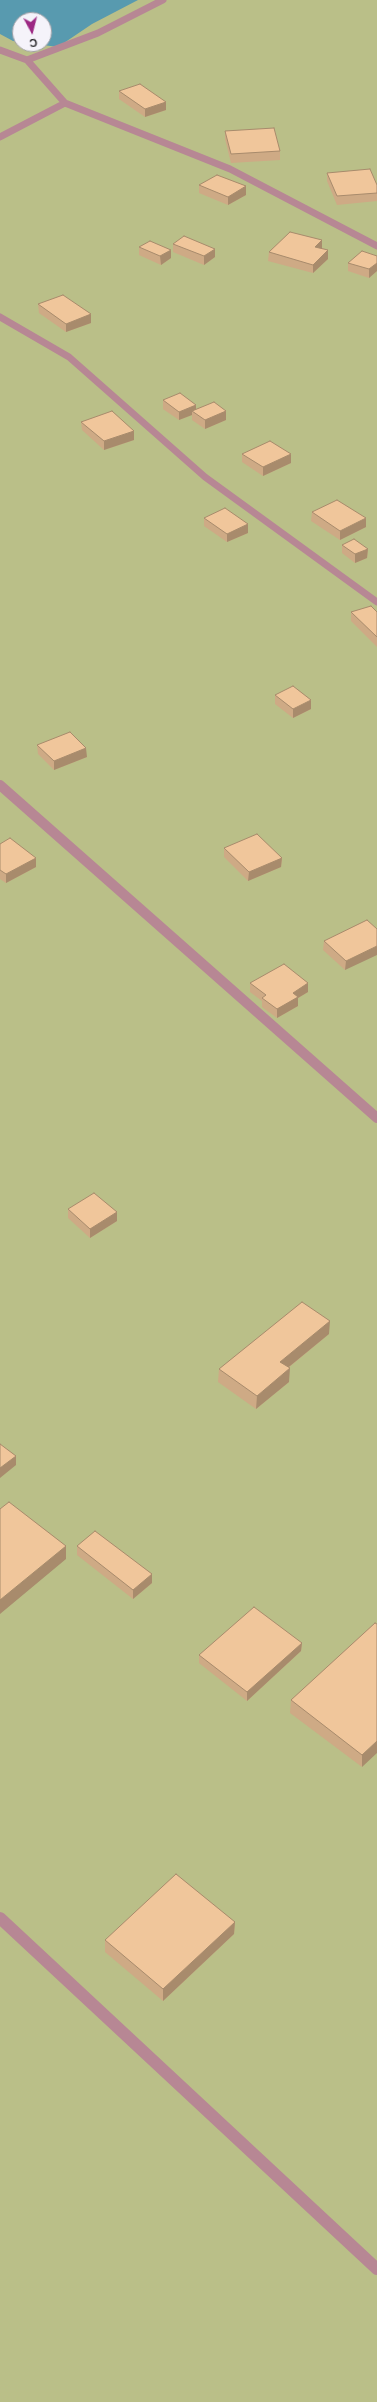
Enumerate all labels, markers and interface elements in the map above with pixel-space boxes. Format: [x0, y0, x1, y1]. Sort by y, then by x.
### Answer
north arrow [12, 12, 52, 52]
text: С [29, 36, 38, 50]

